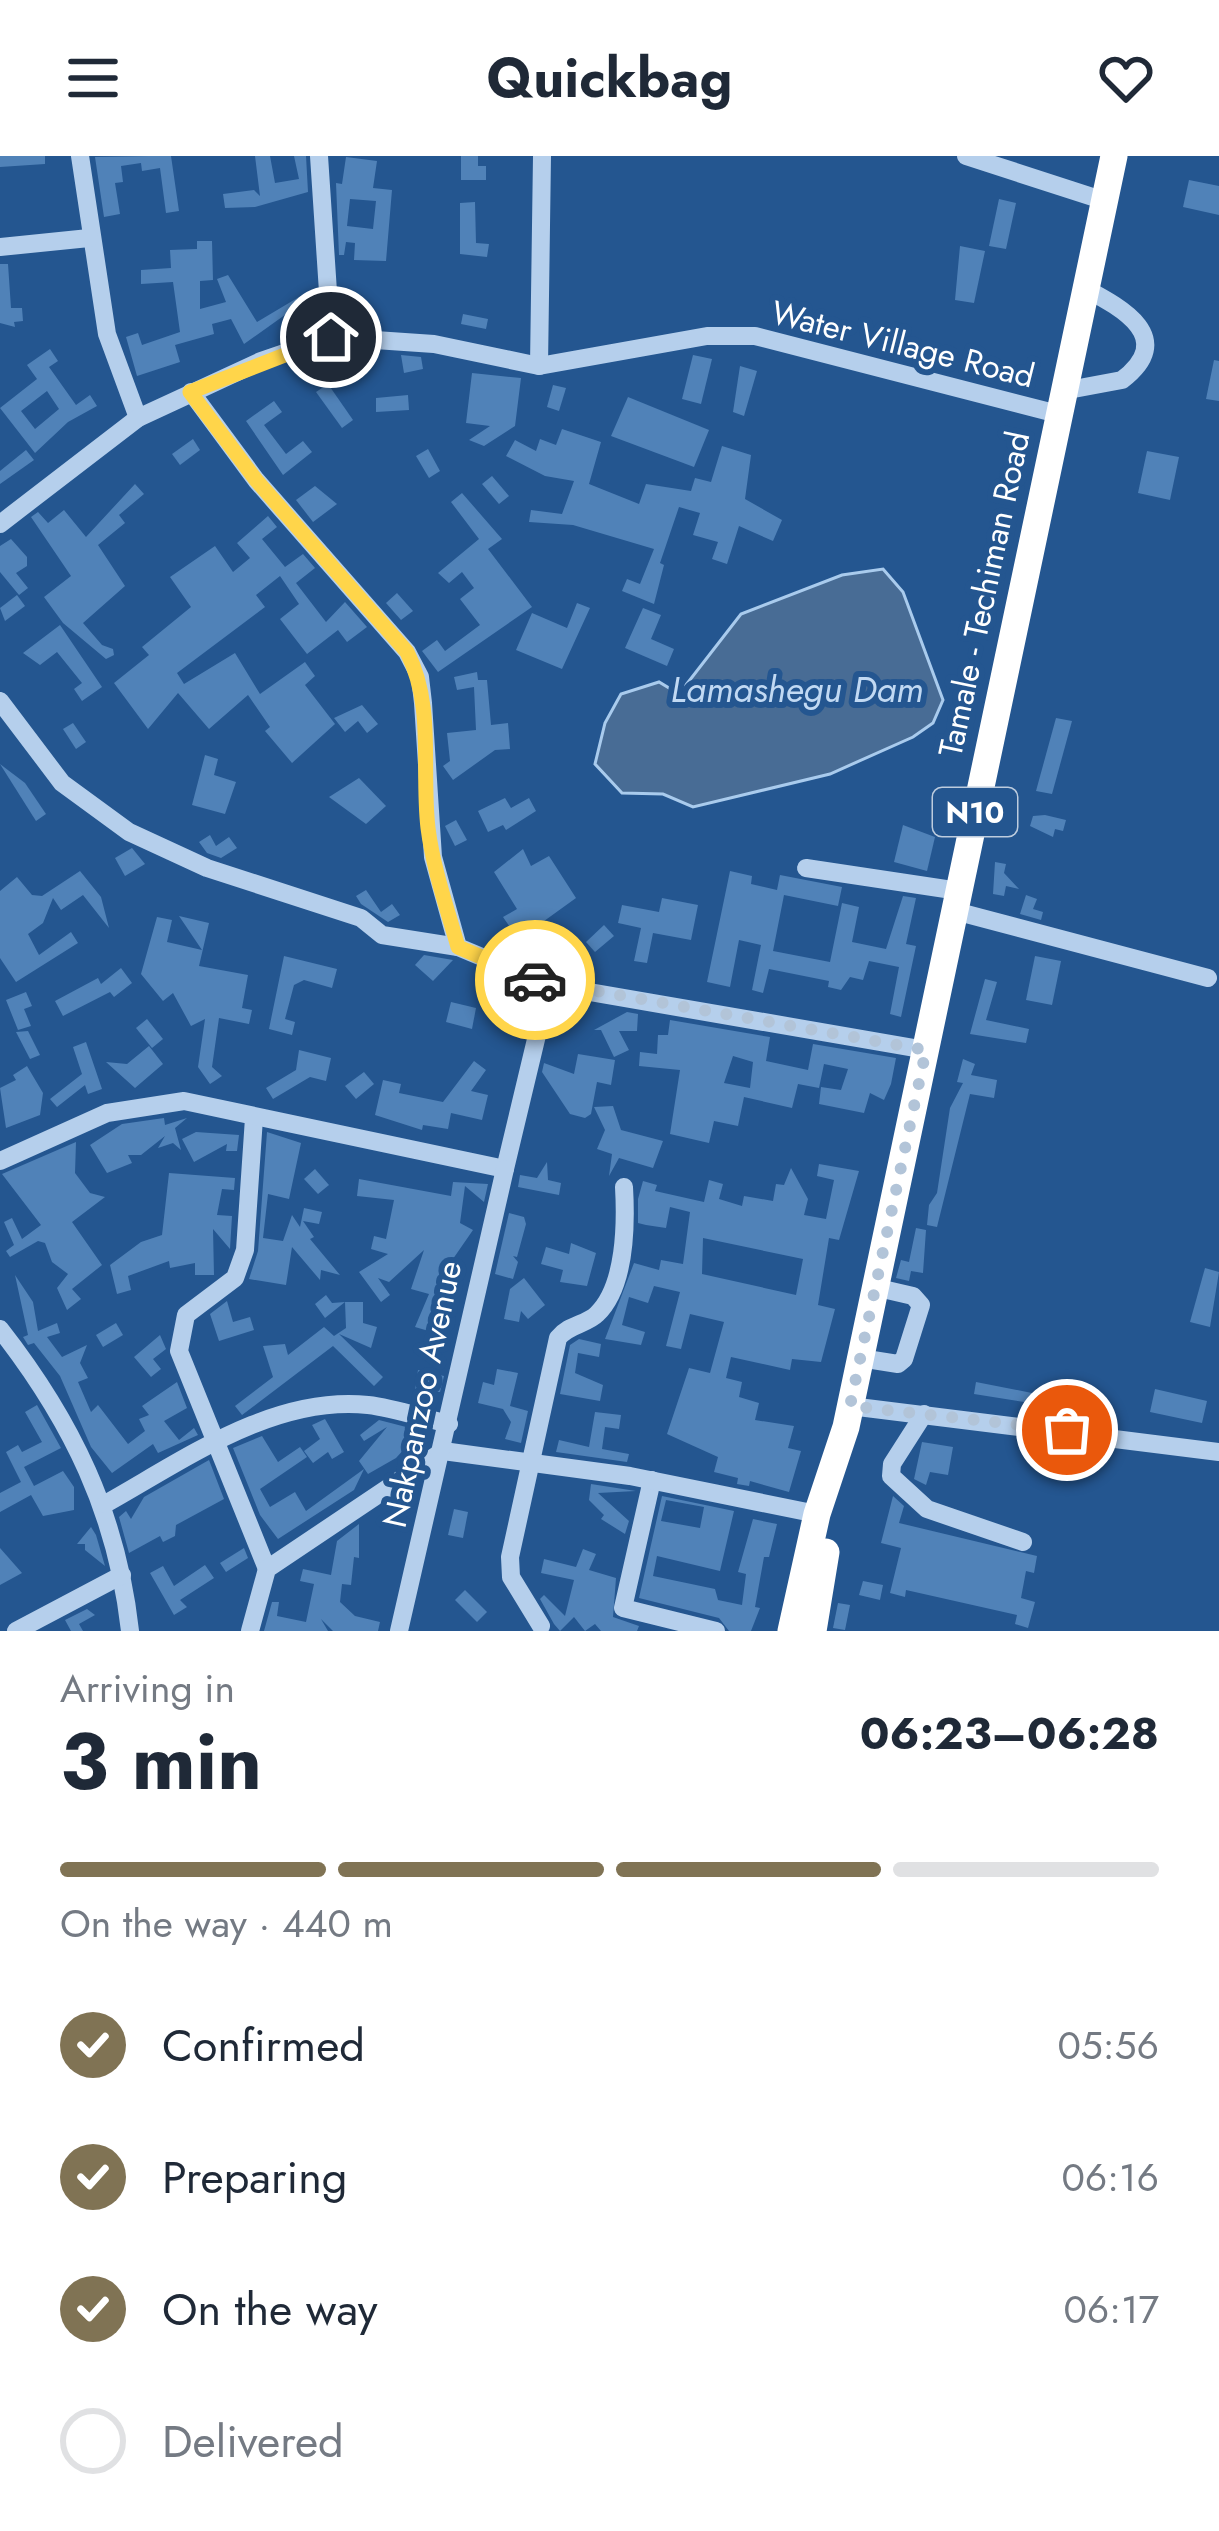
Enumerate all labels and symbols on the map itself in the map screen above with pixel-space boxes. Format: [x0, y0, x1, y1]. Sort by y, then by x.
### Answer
pin [280, 286, 382, 388]
street label: Water Village Road [766, 289, 1040, 399]
street label: Tamale - Techiman Road [927, 427, 1041, 761]
water label: Lamashegu Dam [670, 663, 924, 715]
road number: N10 [933, 788, 1017, 836]
courier [475, 920, 595, 1040]
street label: Nakpanzoo Avenue [371, 1256, 473, 1532]
pin [1016, 1379, 1118, 1481]

